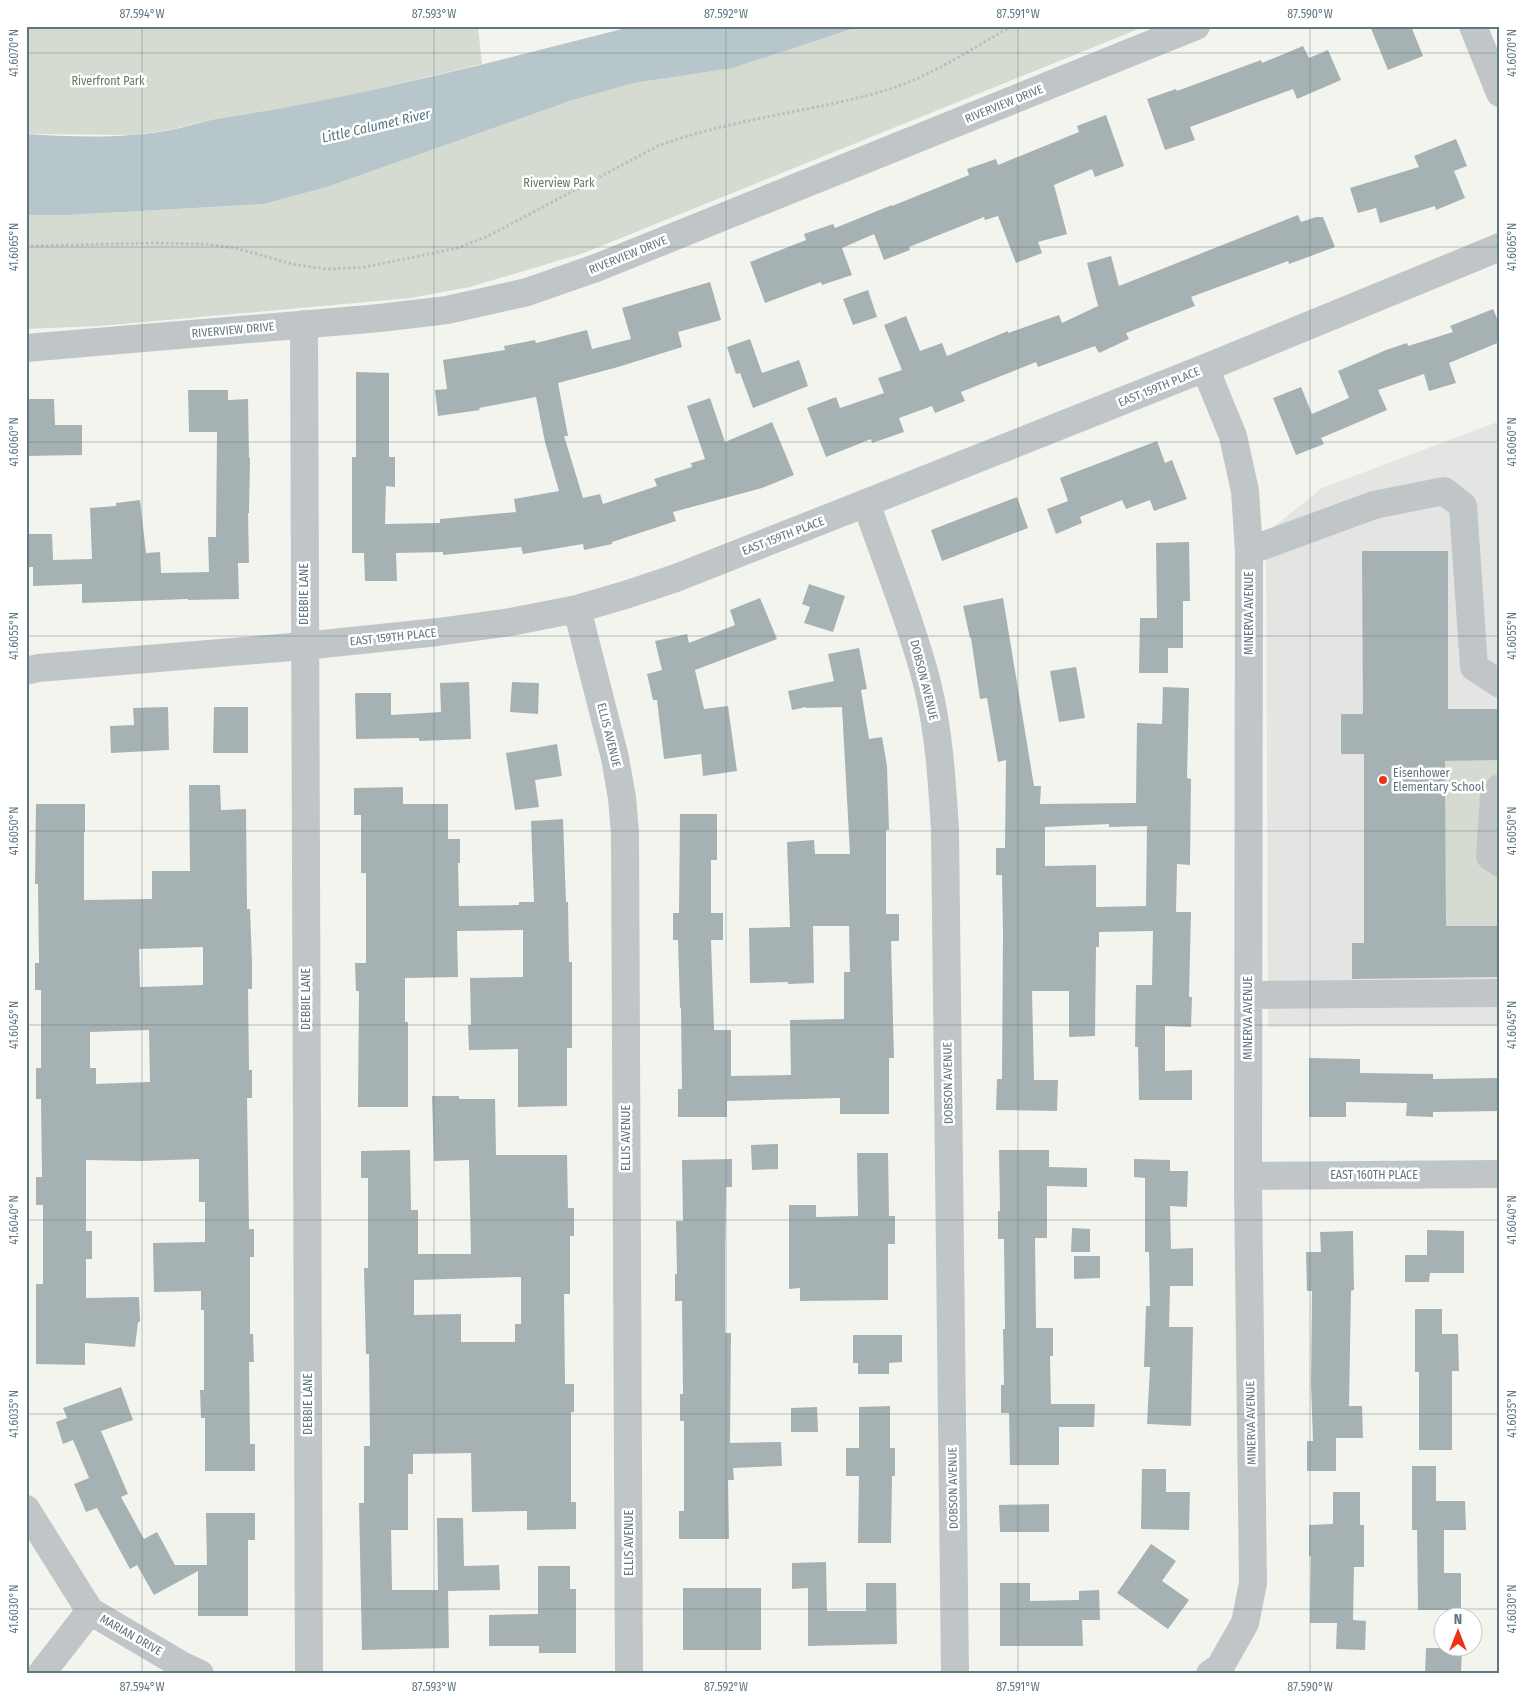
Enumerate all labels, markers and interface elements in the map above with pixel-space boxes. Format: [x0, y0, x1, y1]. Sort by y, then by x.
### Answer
text: 87.594°W [120, 7, 164, 21]
text: 87.593°W [412, 7, 456, 21]
text: 87.592°W [704, 7, 748, 21]
text: 87.591°W [996, 7, 1040, 21]
text: 87.590°W [1287, 7, 1333, 21]
text: 41.6070°N [7, 29, 21, 77]
text: 41.6070°N [1505, 29, 1519, 77]
park label: Riverfront Park [71, 74, 145, 88]
street label: RIVERVIEW DRIVE [963, 82, 1045, 126]
water label: Little Calumet River [320, 105, 433, 147]
park label: Riverview Park [523, 176, 595, 190]
text: 41.6065°N [7, 223, 21, 271]
text: 41.6065°N [1505, 223, 1519, 271]
street label: RIVERVIEW DRIVE [587, 233, 669, 277]
street label: RIVERVIEW DRIVE [191, 319, 275, 341]
street label: EAST 159TH PLACE [1116, 364, 1202, 410]
text: 41.6060°N [7, 417, 21, 467]
text: 41.6060°N [1505, 417, 1519, 467]
street label: EAST 159TH PLACE [740, 514, 826, 558]
street label: DEBBIE LANE [297, 563, 311, 625]
street label: MINERVA AVENUE [1242, 571, 1256, 655]
text: 41.6055°N [7, 612, 21, 660]
text: 41.6055°N [1505, 612, 1519, 660]
street label: EAST 159TH PLACE [349, 625, 437, 648]
street label: DOBSON AVENUE [907, 638, 941, 722]
street label: ELLIS AVENUE [594, 701, 624, 769]
place label: Eisenhower Elementary School [1393, 766, 1484, 794]
marker: Eisenhower Elementary School [1377, 774, 1389, 786]
text: 41.6050°N [7, 806, 21, 856]
text: 41.6050°N [1505, 806, 1519, 856]
street label: DEBBIE LANE [299, 968, 313, 1030]
street label: MINERVA AVENUE [1241, 976, 1255, 1060]
text: 41.6045°N [7, 1001, 21, 1049]
text: 41.6045°N [1505, 1001, 1519, 1049]
street label: DOBSON AVENUE [940, 1041, 956, 1124]
street label: ELLIS AVENUE [619, 1105, 633, 1171]
street label: EAST 160TH PLACE [1330, 1168, 1418, 1182]
text: 41.6040°N [7, 1195, 21, 1245]
text: 41.6040°N [1505, 1195, 1519, 1245]
street label: DEBBIE LANE [301, 1373, 315, 1435]
street label: MINERVA AVENUE [1243, 1381, 1259, 1465]
text: 41.6035°N [7, 1390, 21, 1438]
text: 41.6035°N [1505, 1390, 1519, 1438]
street label: DOBSON AVENUE [945, 1446, 961, 1529]
street label: ELLIS AVENUE [622, 1510, 636, 1576]
text: 41.6030°N [7, 1585, 21, 1633]
text: 41.6030°N [1505, 1585, 1519, 1633]
north arrow [1434, 1608, 1484, 1658]
text: N [1454, 1611, 1462, 1628]
street label: MARIAN DRIVE [97, 1612, 165, 1659]
text: 87.594°W [120, 1680, 164, 1694]
text: 87.593°W [412, 1680, 456, 1694]
text: 87.592°W [704, 1680, 748, 1694]
text: 87.591°W [996, 1680, 1040, 1694]
text: 87.590°W [1287, 1680, 1333, 1694]

